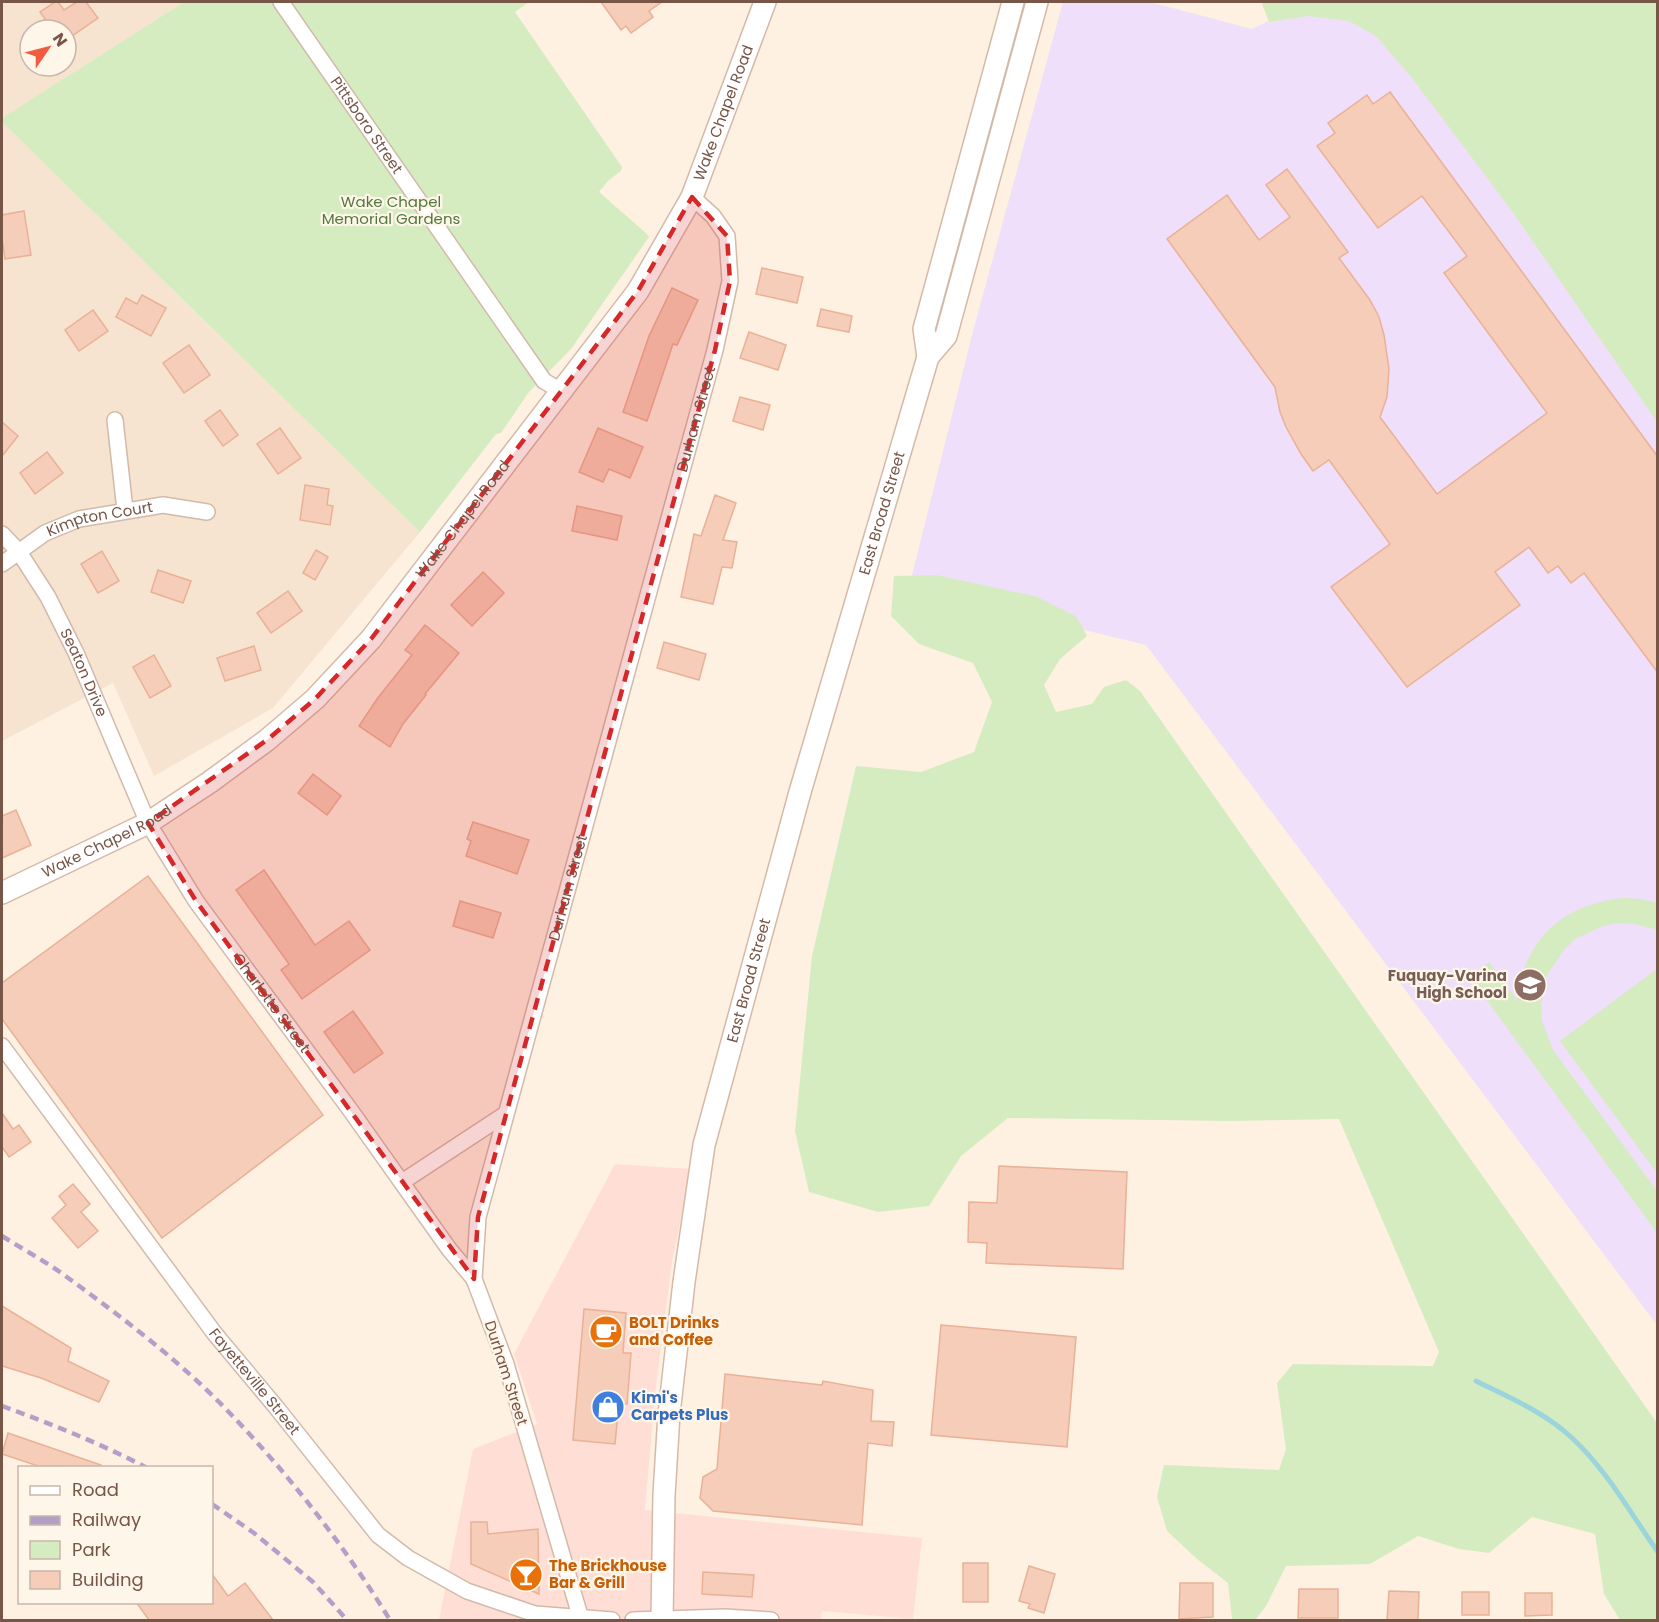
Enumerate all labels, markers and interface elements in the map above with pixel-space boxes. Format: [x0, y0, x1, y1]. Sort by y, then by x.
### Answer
north arrow [18, 18, 78, 78]
text: N [47, 28, 73, 51]
street label: Wake Chapel Road [688, 42, 758, 184]
street label: Pittsboro Street [326, 72, 408, 178]
park label: Wake Chapel Memorial Gardens [322, 191, 460, 229]
street label: Durham Street [671, 364, 720, 474]
street label: East Broad Street [853, 449, 910, 577]
street label: Wake Chapel Road [410, 456, 514, 582]
street label: Kimpton Court [43, 496, 154, 541]
street label: Seaton Drive [55, 625, 113, 720]
street label: Wake Chapel Road [38, 799, 176, 882]
street label: Durham Street [543, 832, 592, 943]
street label: East Broad Street [721, 916, 775, 1045]
street label: Charlotte Street [228, 949, 315, 1057]
place label: Fuquay-Varina High School [1388, 965, 1507, 1003]
school or university icon: Fuquay-Varina High School [1512, 967, 1548, 1003]
place label: BOLT Drinks and Coffee [629, 1312, 719, 1350]
cafe icon: BOLT Drinks and Coffee [588, 1314, 624, 1350]
street label: Durham Street [480, 1318, 533, 1428]
street label: Fayetteville Street [204, 1324, 305, 1439]
place label: Kimi's Carpets Plus [631, 1387, 728, 1425]
shop icon: Kimi's Carpets Plus [590, 1389, 626, 1425]
legend [18, 1466, 213, 1604]
text: Road [72, 1477, 119, 1502]
text: Railway [72, 1507, 141, 1532]
text: Park [72, 1537, 111, 1562]
place label: The Brickhouse Bar & Grill [549, 1555, 667, 1593]
bar icon: The Brickhouse Bar & Grill [508, 1557, 544, 1593]
text: Building [72, 1567, 144, 1592]

